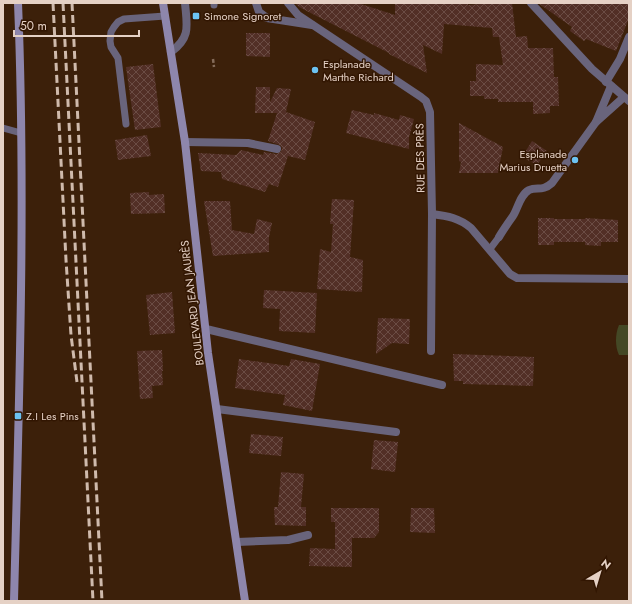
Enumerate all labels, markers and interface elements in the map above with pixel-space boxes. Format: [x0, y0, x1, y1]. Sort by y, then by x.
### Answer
place label: Simone Signoret [204, 8, 281, 24]
marker: Simone Signoret [191, 11, 201, 21]
scale bar [14, 12, 139, 38]
text: 50 m [20, 17, 47, 35]
place label: Esplanade Marthe Richard [323, 56, 394, 85]
marker: Esplanade Marthe Richard [310, 65, 320, 75]
street label: RUE DES PRÈS [411, 123, 429, 193]
place label: Esplanade Marius Druetta [499, 146, 567, 175]
marker: Esplanade Marius Druetta [570, 155, 580, 165]
street label: BOULEVARD JEAN JAURÈS [176, 240, 208, 366]
place label: Z.I Les Pins [26, 408, 79, 424]
marker: Z.I Les Pins [13, 411, 23, 421]
north arrow [580, 552, 620, 592]
text: N [598, 555, 615, 573]

